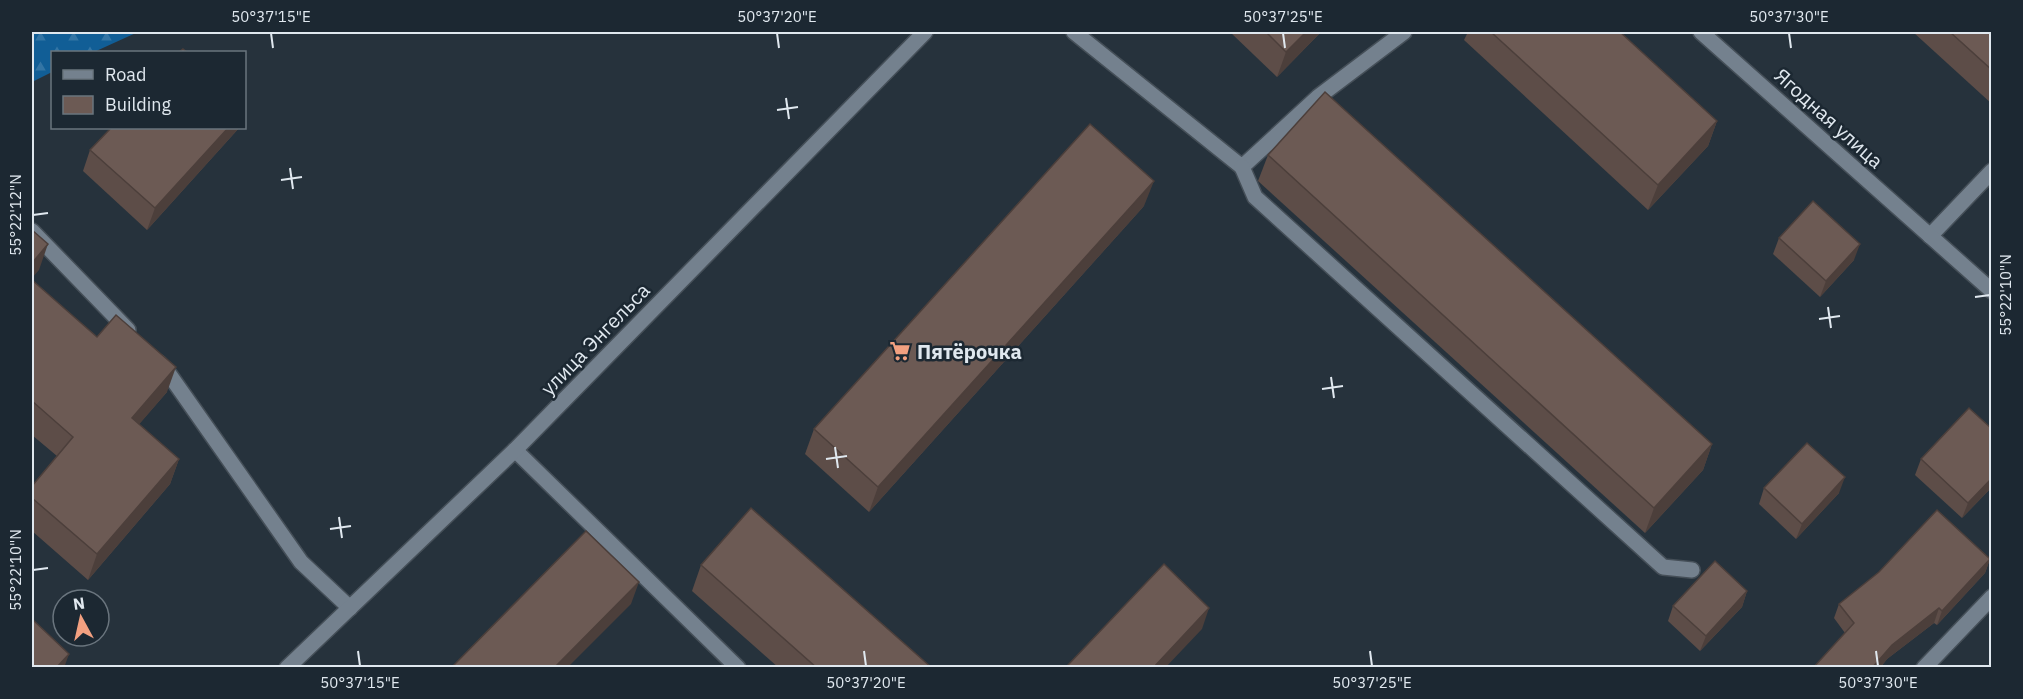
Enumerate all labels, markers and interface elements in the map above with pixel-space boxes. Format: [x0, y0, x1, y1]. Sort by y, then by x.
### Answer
text: 50°37'15"E [231, 7, 311, 26]
text: 50°37'20"E [737, 7, 817, 26]
text: 50°37'25"E [1243, 7, 1323, 26]
text: 50°37'30"E [1749, 7, 1829, 26]
legend [51, 51, 246, 129]
street label: Ягодная улица [1769, 62, 1889, 174]
text: Road [105, 63, 146, 86]
text: Building [105, 93, 172, 116]
text: 55°22'12"N [6, 174, 25, 256]
text: 55°22'10"N [1996, 254, 2015, 336]
street label: улица Энгельса [534, 277, 656, 401]
place label: Пятёрочка [917, 338, 1022, 365]
supermarket icon: Пятёрочка [888, 339, 912, 363]
text: 55°22'10"N [6, 529, 25, 611]
north arrow [51, 588, 111, 648]
text: N [72, 592, 86, 614]
text: 50°37'15"E [320, 673, 400, 692]
text: 50°37'20"E [826, 673, 906, 692]
text: 50°37'25"E [1332, 673, 1412, 692]
text: 50°37'30"E [1838, 673, 1918, 692]

